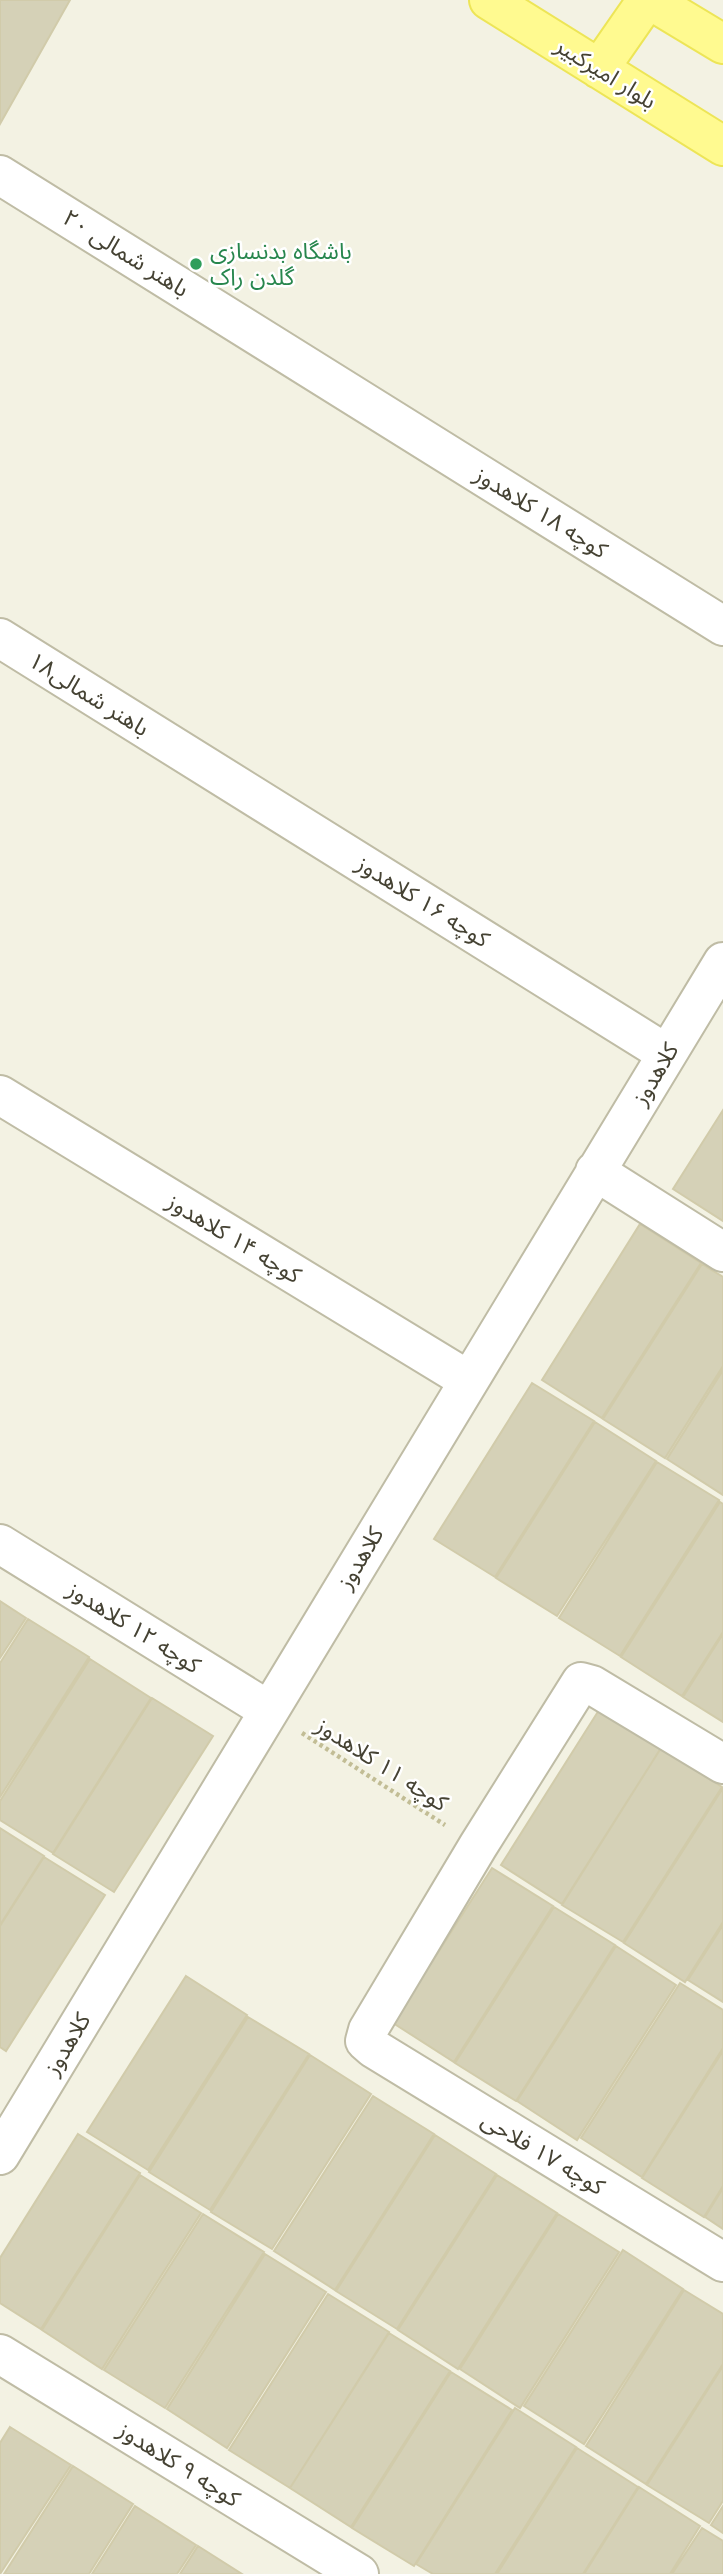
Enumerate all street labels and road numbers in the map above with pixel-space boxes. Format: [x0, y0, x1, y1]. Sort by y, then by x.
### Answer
street label: بلوار امیرکبیر [550, 31, 661, 115]
street label: ۲۰ باهنر شمالی [58, 204, 194, 303]
street label: کوچه ۱۸ کلاهدوز [468, 460, 613, 565]
street label: باهنر شمالی۱۸ [24, 647, 154, 742]
street label: کوچه ۱۶ کلاهدوز [350, 849, 495, 954]
street label: کلاهدوز [626, 1038, 685, 1111]
street label: کوچه ۱۴ کلاهدوز [160, 1187, 306, 1290]
street label: کلاهدوز [331, 1522, 390, 1595]
street label: کوچه ۱۲ کلاهدوز [61, 1575, 206, 1680]
street label: کوچه ۱۱ کلاهدوز [309, 1711, 453, 1818]
street label: کلاهدوز [38, 2008, 97, 2081]
street label: کوچه ۱۷ فلاحی [476, 2106, 610, 2202]
street label: کوچه ۹ کلاهدوز [111, 2416, 245, 2514]

